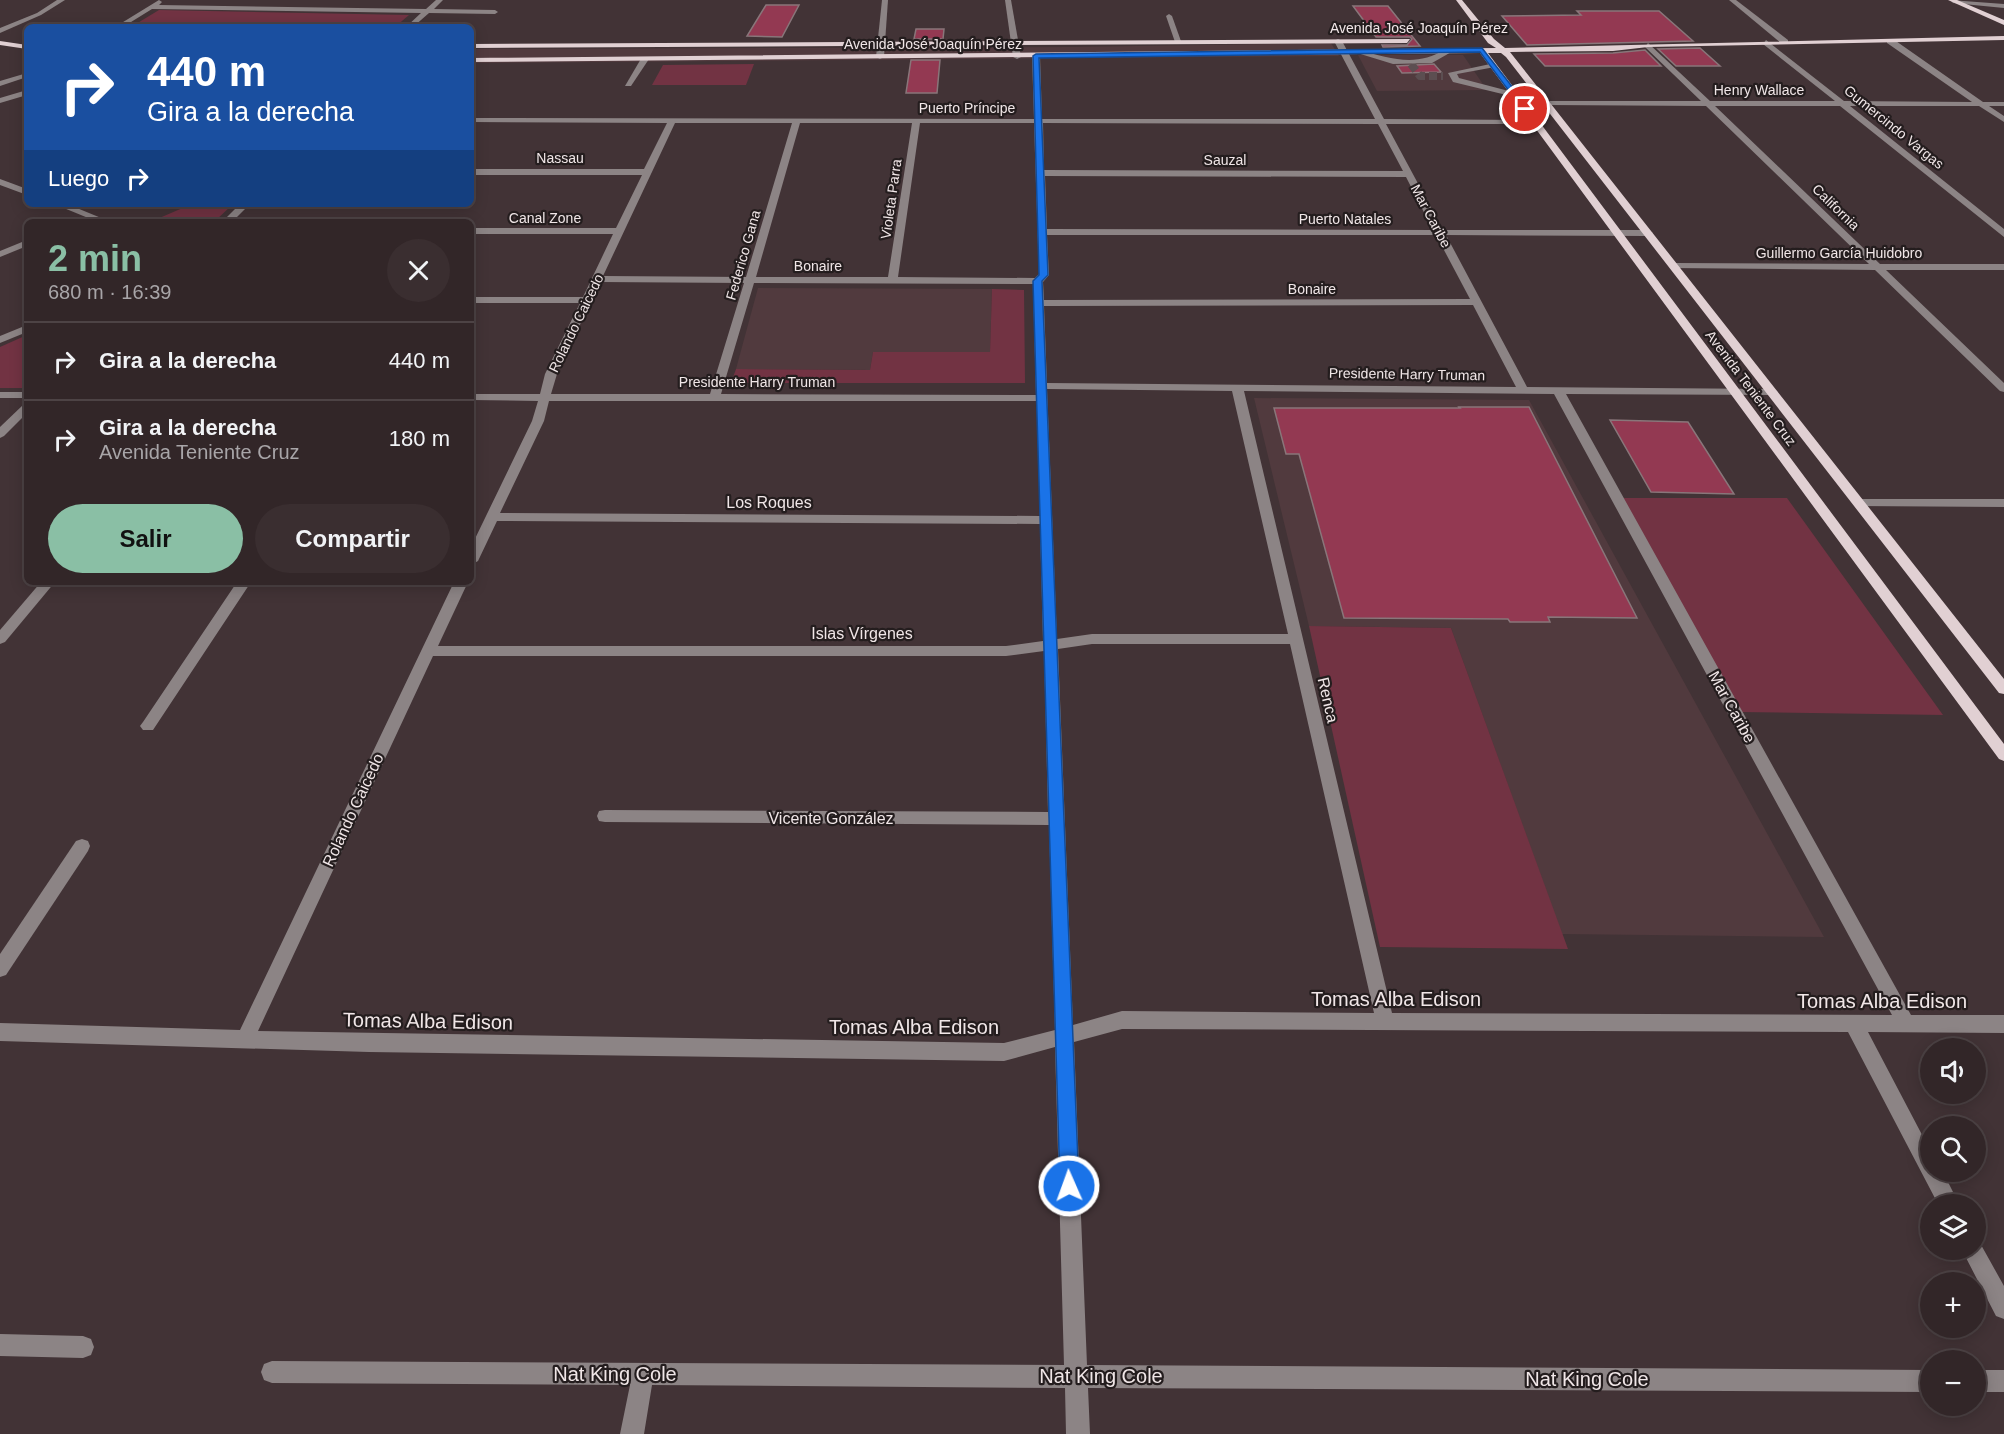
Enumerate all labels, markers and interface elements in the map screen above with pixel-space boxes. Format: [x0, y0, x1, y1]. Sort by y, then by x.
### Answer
street label: Avenida José Joaquín Pérez [1330, 20, 1508, 36]
street label: Avenida José Joaquín Pérez [844, 36, 1022, 52]
icon: right [48, 48, 126, 126]
text: 440 m [147, 48, 266, 95]
street label: Henry Wallace [1714, 82, 1804, 98]
street label: Gumercindo Vargas [1841, 82, 1947, 172]
pin [1499, 83, 1550, 134]
icon: arrive [1508, 92, 1541, 125]
text: Gira a la derecha [147, 97, 354, 127]
street label: Puerto Príncipe [919, 100, 1015, 116]
street label: Nassau [536, 150, 584, 166]
street label: Sauzal [1204, 152, 1246, 168]
street label: Violeta Parra [877, 158, 905, 240]
icon: right [121, 162, 154, 195]
text: Luego [48, 166, 109, 191]
street label: California [1809, 181, 1863, 233]
street label: Mar Caribe [1408, 182, 1454, 251]
street label: Federico Gana [723, 208, 764, 302]
street label: Canal Zone [509, 210, 581, 226]
street label: Puerto Natales [1299, 211, 1391, 227]
text: 2 min [48, 238, 142, 279]
button: close [387, 239, 450, 302]
street label: Guillermo García Huidobro [1756, 245, 1922, 261]
street label: Bonaire [794, 258, 842, 274]
street label: Rolando Caicedo [545, 271, 607, 375]
text: 680 m · 16:39 [48, 281, 171, 303]
street label: Bonaire [1288, 281, 1336, 297]
street label: Avenida Teniente Cruz [1702, 327, 1800, 449]
icon: right [48, 345, 81, 378]
text: Gira a la derecha [99, 348, 276, 373]
text: 440 m [389, 348, 450, 373]
street label: Presidente Harry Truman [1329, 365, 1485, 383]
street label: Presidente Harry Truman [679, 374, 835, 390]
text: Gira a la derecha [99, 415, 276, 440]
icon: right [48, 423, 81, 456]
text: 180 m [389, 426, 450, 451]
text: Avenida Teniente Cruz [99, 441, 300, 463]
street label: Los Roques [726, 494, 812, 511]
button: Salir [48, 504, 243, 573]
button: Compartir [255, 504, 450, 573]
street label: Islas Vírgenes [811, 625, 913, 642]
street label: Mar Caribe [1705, 668, 1759, 746]
street label: Renca [1315, 676, 1342, 725]
street label: Rolando Caicedo [319, 751, 387, 869]
street label: Vicente González [768, 810, 894, 827]
street label: Tomas Alba Edison [1311, 988, 1481, 1010]
street label: Tomas Alba Edison [1797, 990, 1967, 1012]
street label: Tomas Alba Edison [343, 1009, 513, 1033]
street label: Tomas Alba Edison [829, 1016, 999, 1038]
map controls [1920, 1038, 1986, 1416]
button: sound [1920, 1038, 1986, 1104]
button: search [1920, 1116, 1986, 1182]
position arrow [1037, 1154, 1101, 1218]
button: layers [1920, 1194, 1986, 1260]
button: + [1920, 1272, 1986, 1338]
button: − [1920, 1350, 1986, 1416]
street label: Nat King Cole [553, 1363, 677, 1385]
street label: Nat King Cole [1039, 1365, 1163, 1387]
street label: Nat King Cole [1525, 1368, 1649, 1390]

